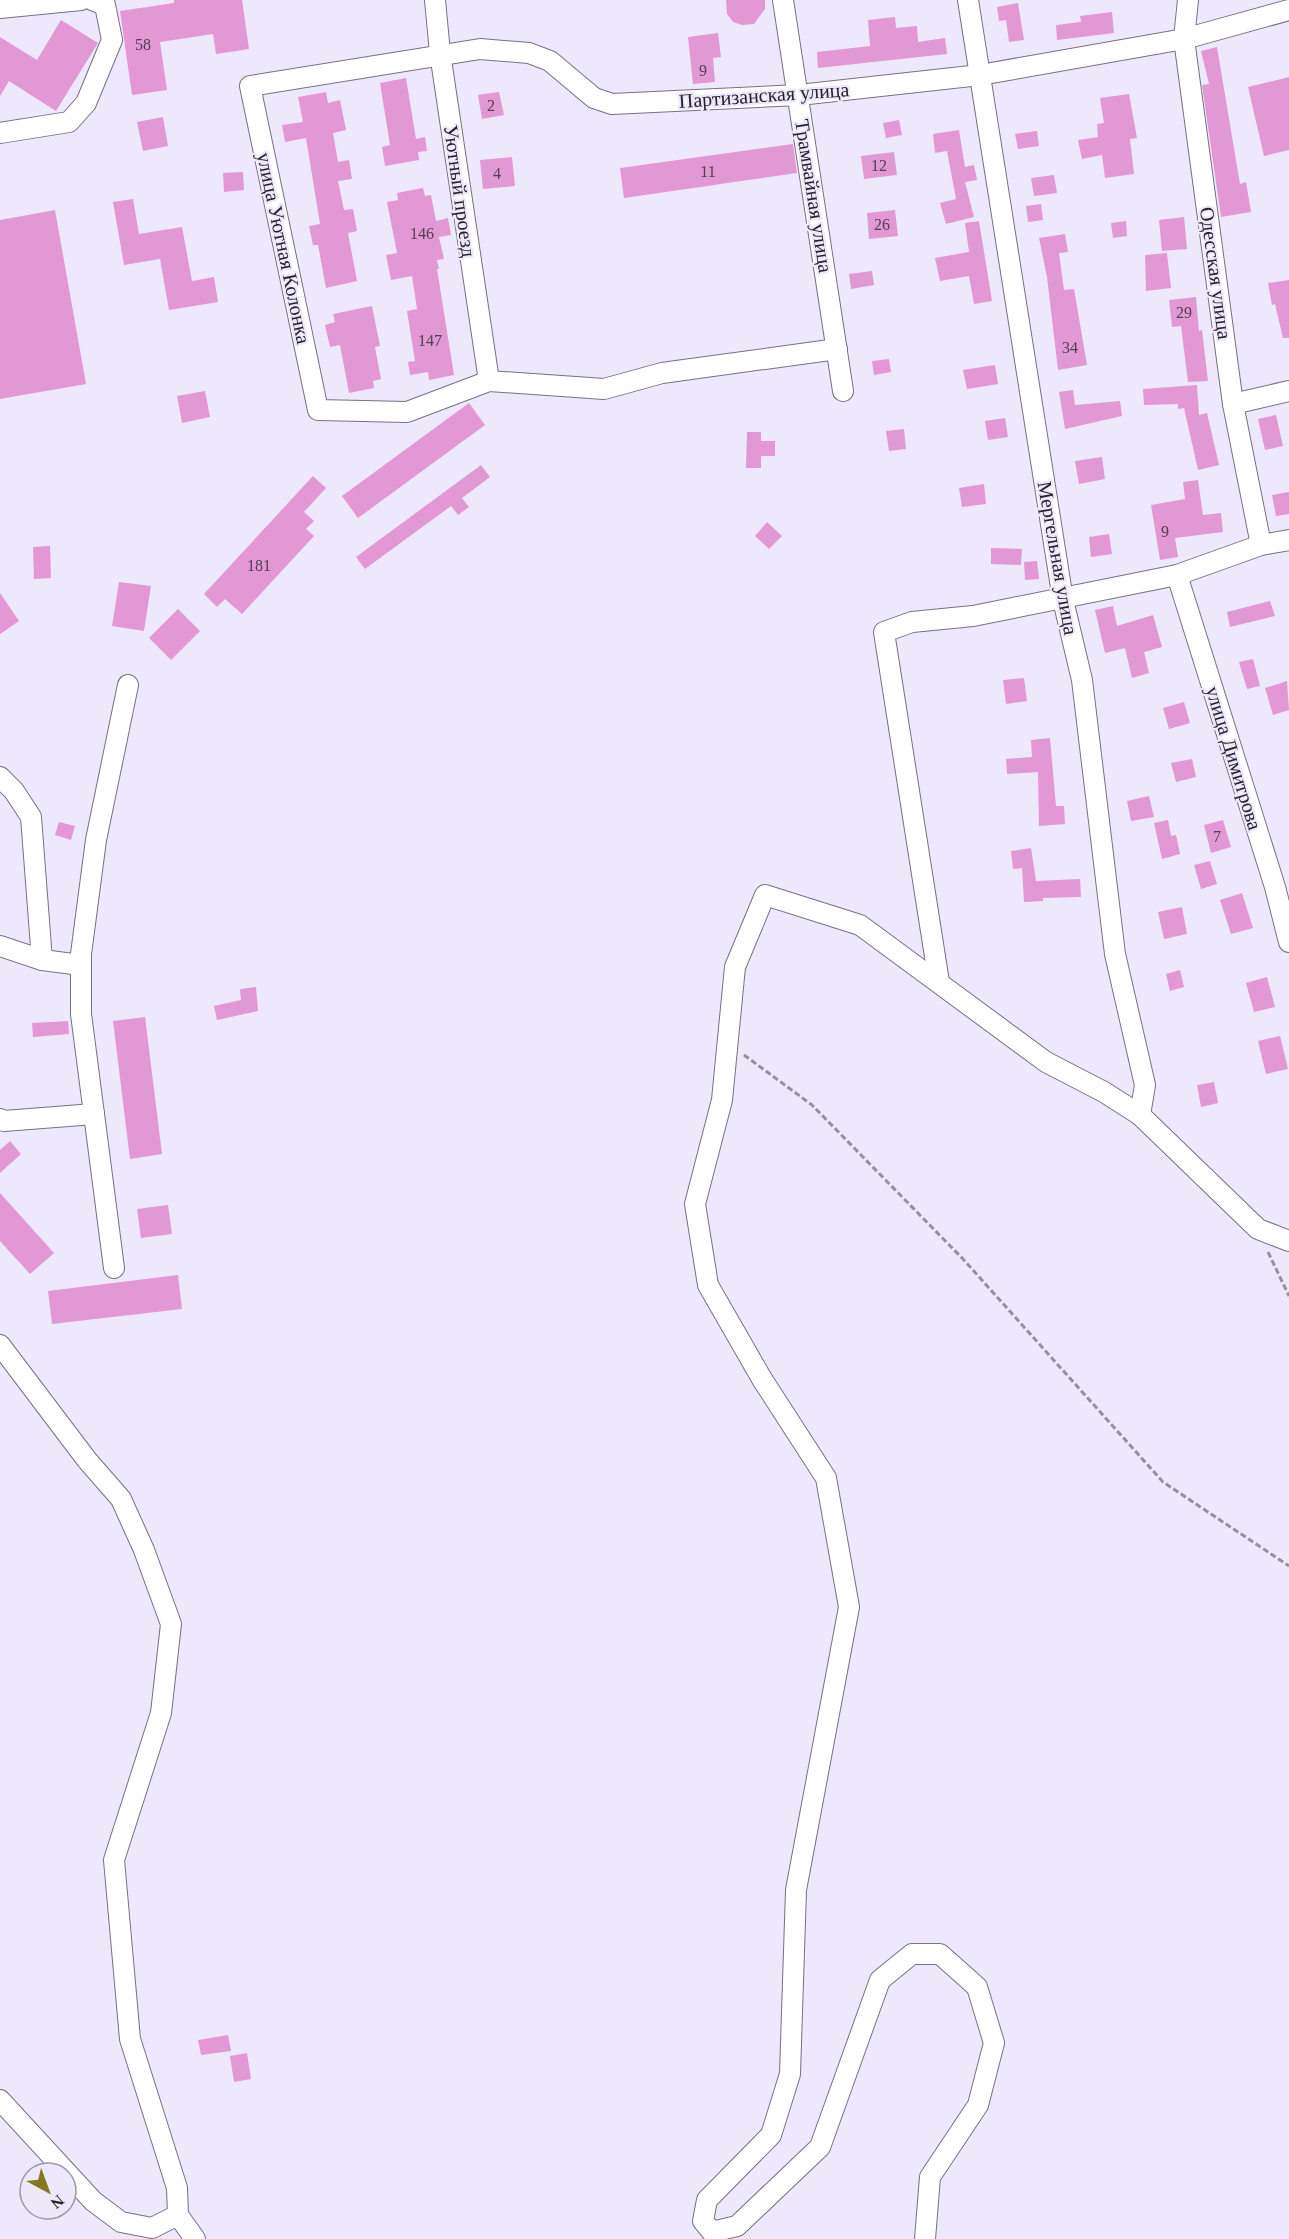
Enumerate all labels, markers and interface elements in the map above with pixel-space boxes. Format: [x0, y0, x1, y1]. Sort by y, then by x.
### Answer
house number: 58 [135, 36, 151, 53]
house number: 9 [699, 62, 707, 79]
street label: Партизанская улица [678, 78, 850, 113]
house number: 2 [487, 97, 495, 114]
street label: Трамвайная улица [790, 118, 837, 274]
street label: Уютный проезд [439, 123, 480, 259]
street label: улица Уютная Колонка [252, 150, 315, 346]
house number: 12 [871, 157, 887, 174]
house number: 11 [700, 163, 716, 180]
house number: 4 [493, 165, 501, 182]
street label: Одесская улица [1195, 205, 1236, 341]
house number: 26 [874, 216, 890, 233]
house number: 146 [410, 225, 434, 242]
house number: 29 [1176, 304, 1192, 321]
house number: 147 [418, 332, 442, 349]
house number: 34 [1062, 339, 1078, 356]
street label: Мергельная улица [1033, 480, 1082, 637]
house number: 9 [1161, 523, 1169, 540]
house number: 181 [247, 557, 271, 574]
street label: улица Димитрова [1201, 683, 1266, 833]
house number: 7 [1213, 828, 1221, 845]
north arrow [18, 2161, 78, 2221]
text: N [47, 2192, 67, 2212]

